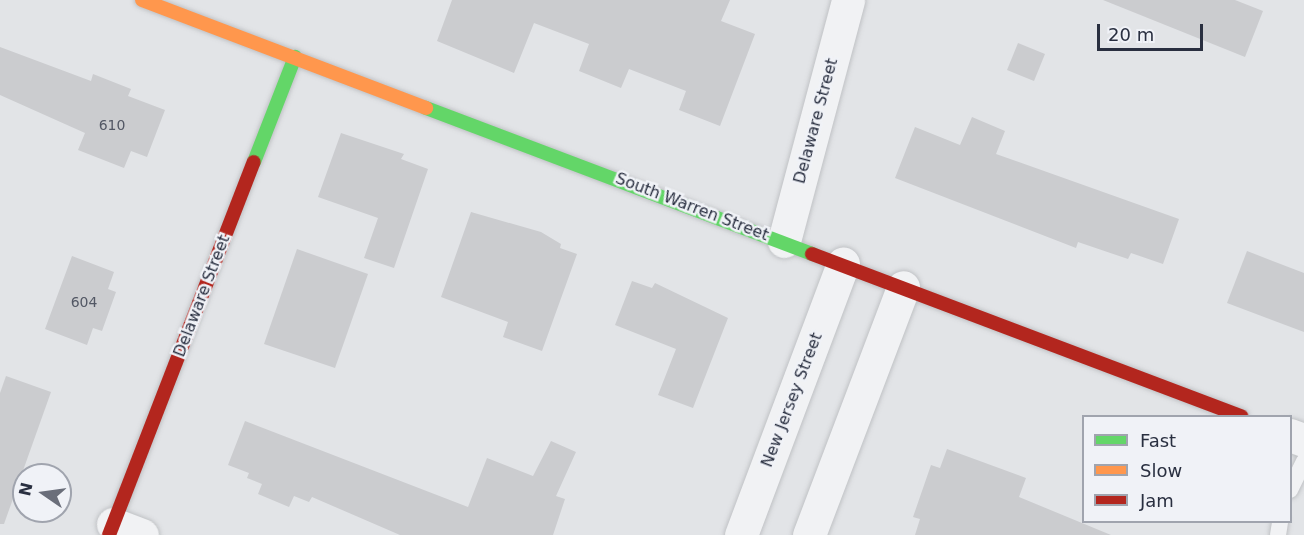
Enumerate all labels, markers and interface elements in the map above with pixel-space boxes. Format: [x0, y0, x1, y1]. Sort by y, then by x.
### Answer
scale bar [1100, 12, 1206, 50]
text: 20 m [1108, 24, 1154, 45]
street label: Delaware Street [790, 56, 842, 186]
house number: 610 [99, 117, 125, 133]
street label: South Warren Street [613, 169, 771, 245]
street label: Delaware Street [170, 232, 234, 360]
house number: 604 [71, 294, 97, 310]
street label: New Jersey Street [758, 330, 826, 470]
legend [1082, 415, 1292, 523]
text: Fast [1140, 430, 1176, 451]
text: Slow [1140, 460, 1182, 481]
north arrow [12, 463, 72, 523]
text: N [15, 481, 37, 498]
text: Jam [1140, 490, 1174, 511]

